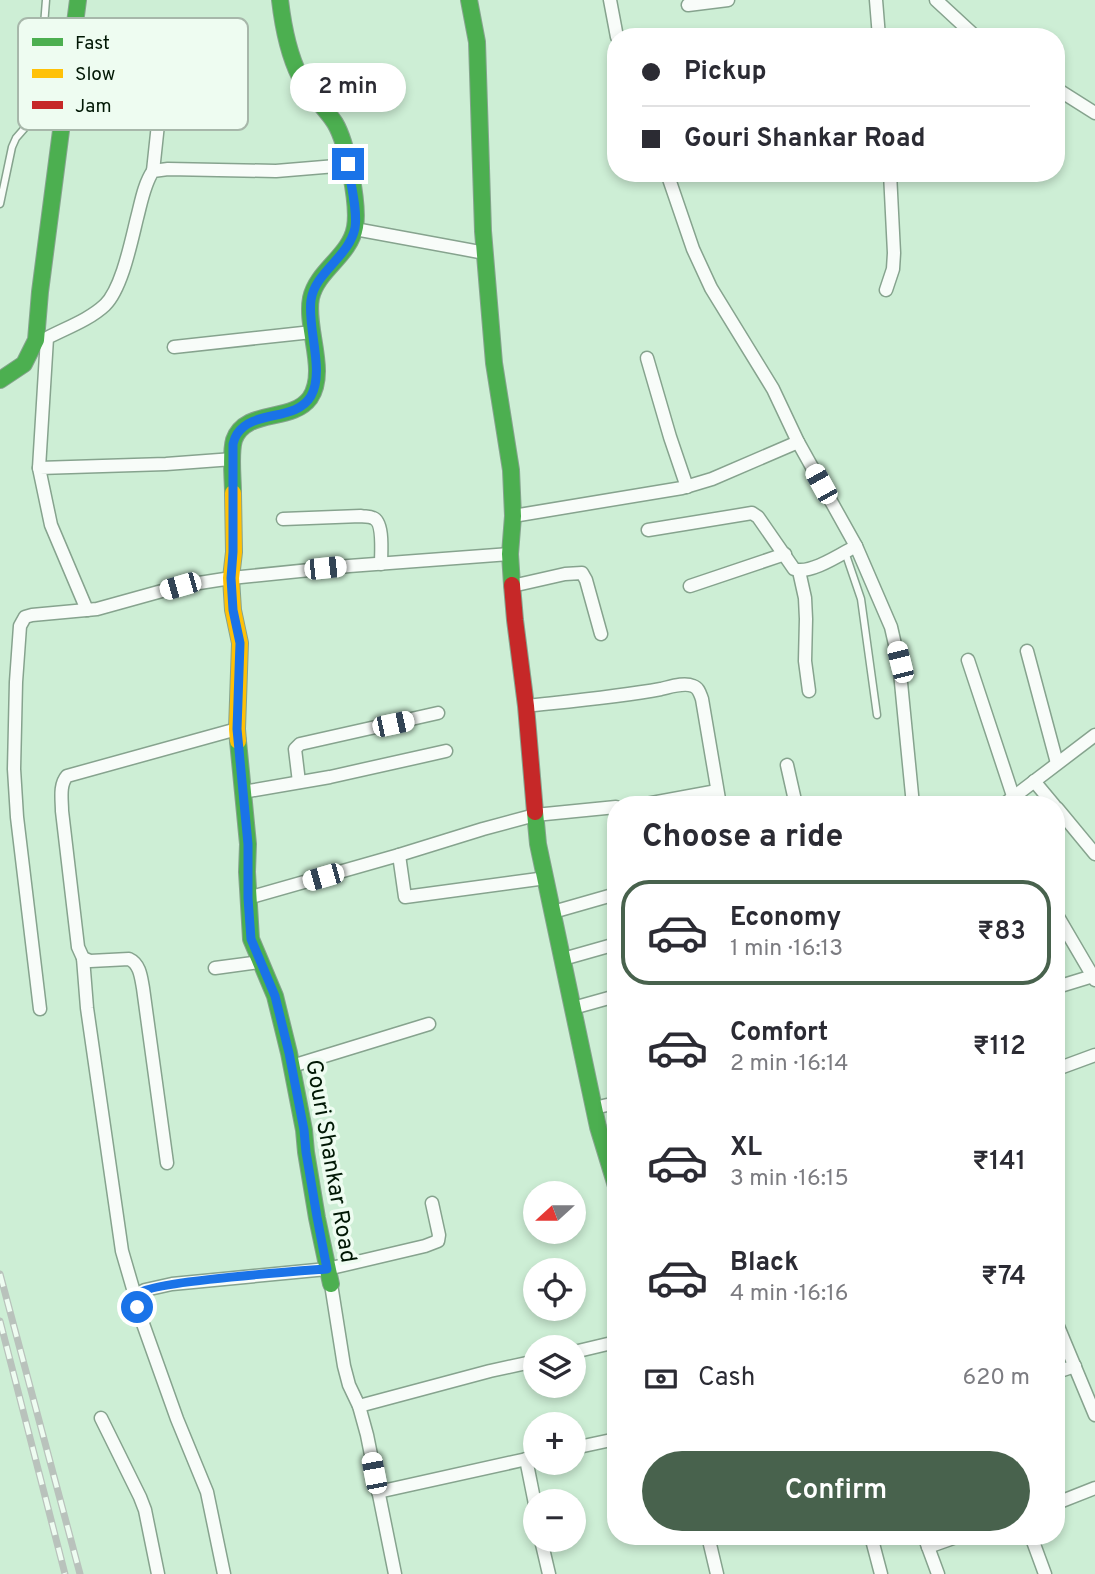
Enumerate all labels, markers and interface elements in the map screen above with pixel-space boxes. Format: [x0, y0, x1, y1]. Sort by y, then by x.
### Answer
legend [18, 18, 248, 130]
text: Fast [75, 32, 110, 56]
text: Pickup [684, 56, 767, 89]
callout: 2 min [290, 62, 406, 111]
text: Slow [75, 63, 115, 87]
text: 2 min [318, 73, 378, 102]
text: Jam [75, 95, 112, 119]
text: Gouri Shankar Road [684, 123, 926, 156]
route end [332, 148, 364, 180]
car [802, 461, 841, 507]
car [304, 555, 347, 581]
car [157, 570, 204, 602]
car [885, 639, 916, 685]
car [371, 709, 416, 739]
text: Choose a ride [642, 818, 843, 858]
car [300, 861, 347, 893]
icon: car [646, 901, 709, 964]
text: Economy [730, 902, 841, 935]
text: ₹83 [977, 916, 1026, 949]
text: 1 min · 16:13 [730, 935, 843, 964]
icon: car [646, 1016, 709, 1079]
text: Comfort [730, 1017, 828, 1050]
text: ₹112 [973, 1031, 1026, 1064]
text: 2 min · 16:14 [730, 1050, 848, 1079]
street label: Gouri Shankar Road [297, 1058, 362, 1265]
icon: car [646, 1131, 709, 1194]
text: XL [730, 1132, 762, 1165]
text: ₹141 [972, 1146, 1026, 1179]
text: 3 min · 16:15 [730, 1165, 849, 1194]
north arrow [523, 1181, 586, 1244]
map controls [523, 1181, 586, 1552]
icon: car [646, 1246, 709, 1309]
text: Black [730, 1247, 799, 1280]
button: locate [523, 1258, 586, 1321]
text: ₹74 [981, 1261, 1026, 1294]
text: 4 min · 16:16 [730, 1280, 849, 1309]
route start [121, 1291, 153, 1323]
button: layers [523, 1335, 586, 1398]
icon: cash [642, 1360, 680, 1398]
text: Cash [698, 1362, 755, 1395]
text: 620 m [963, 1364, 1030, 1393]
button: + [523, 1412, 586, 1475]
car [360, 1450, 389, 1496]
button: Confirm [642, 1451, 1030, 1531]
button: − [523, 1489, 586, 1552]

